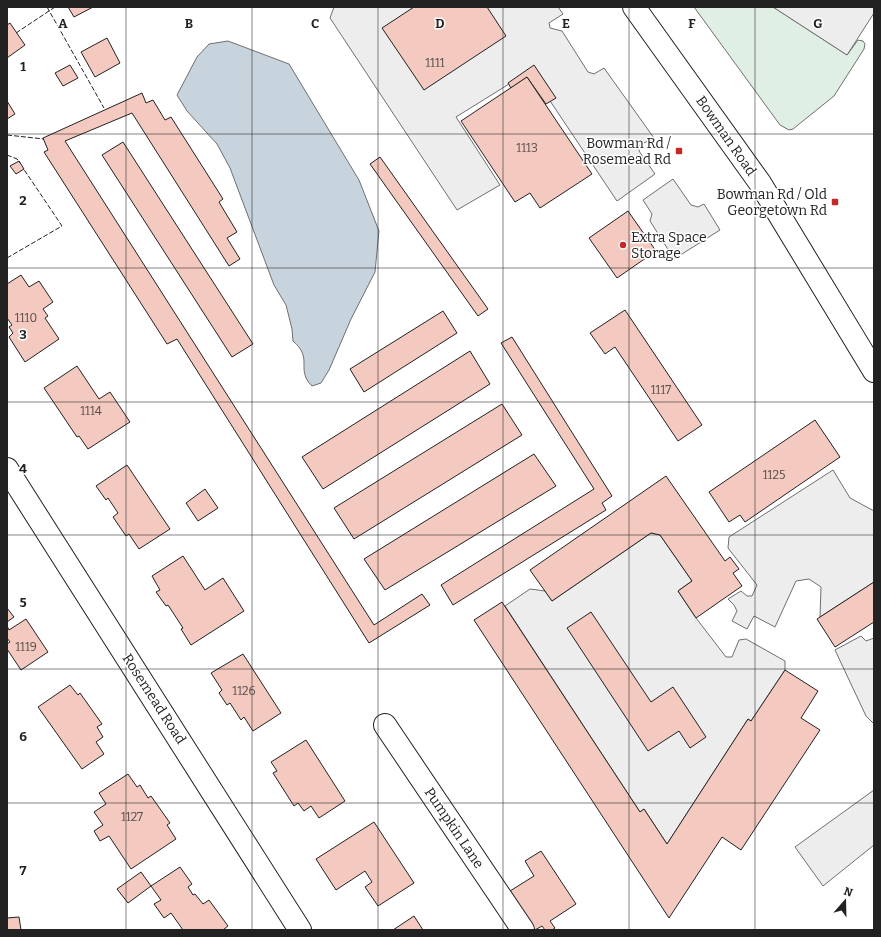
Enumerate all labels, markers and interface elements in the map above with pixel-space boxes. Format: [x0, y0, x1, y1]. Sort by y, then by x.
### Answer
text: A [58, 16, 68, 31]
text: B [185, 16, 193, 31]
text: C [311, 16, 319, 31]
text: D [435, 16, 445, 31]
text: E [562, 16, 570, 31]
text: F [688, 16, 696, 31]
text: G [813, 16, 823, 31]
house number: 1111 [425, 56, 445, 70]
text: 1 [20, 59, 26, 74]
street label: Bowman Road [692, 93, 760, 179]
place label: Bowman Rd / Rosemead Rd [583, 135, 672, 168]
house number: 1113 [516, 141, 538, 155]
marker: Bowman Rd / Rosemead Rd [674, 146, 684, 156]
place label: Bowman Rd / Old Georgetown Rd [717, 186, 827, 219]
text: 2 [19, 193, 27, 208]
marker: Bowman Rd / Old Georgetown Rd [830, 197, 840, 207]
place label: Extra Space Storage [631, 229, 707, 262]
marker: Extra Space Storage [618, 240, 628, 250]
house number: 1110 [15, 311, 37, 325]
text: 3 [19, 327, 27, 342]
house number: 1117 [651, 383, 671, 397]
house number: 1114 [80, 404, 102, 418]
text: 4 [19, 461, 27, 476]
house number: 1125 [763, 468, 785, 482]
text: 5 [19, 595, 27, 610]
house number: 1119 [15, 640, 37, 654]
street label: Rosemead Road [119, 651, 189, 747]
house number: 1126 [232, 684, 256, 698]
text: 6 [19, 729, 27, 744]
street label: Pumpkin Lane [421, 784, 487, 872]
house number: 1127 [121, 810, 143, 824]
text: 7 [20, 863, 27, 878]
north arrow [825, 881, 865, 921]
text: N [842, 885, 855, 900]

